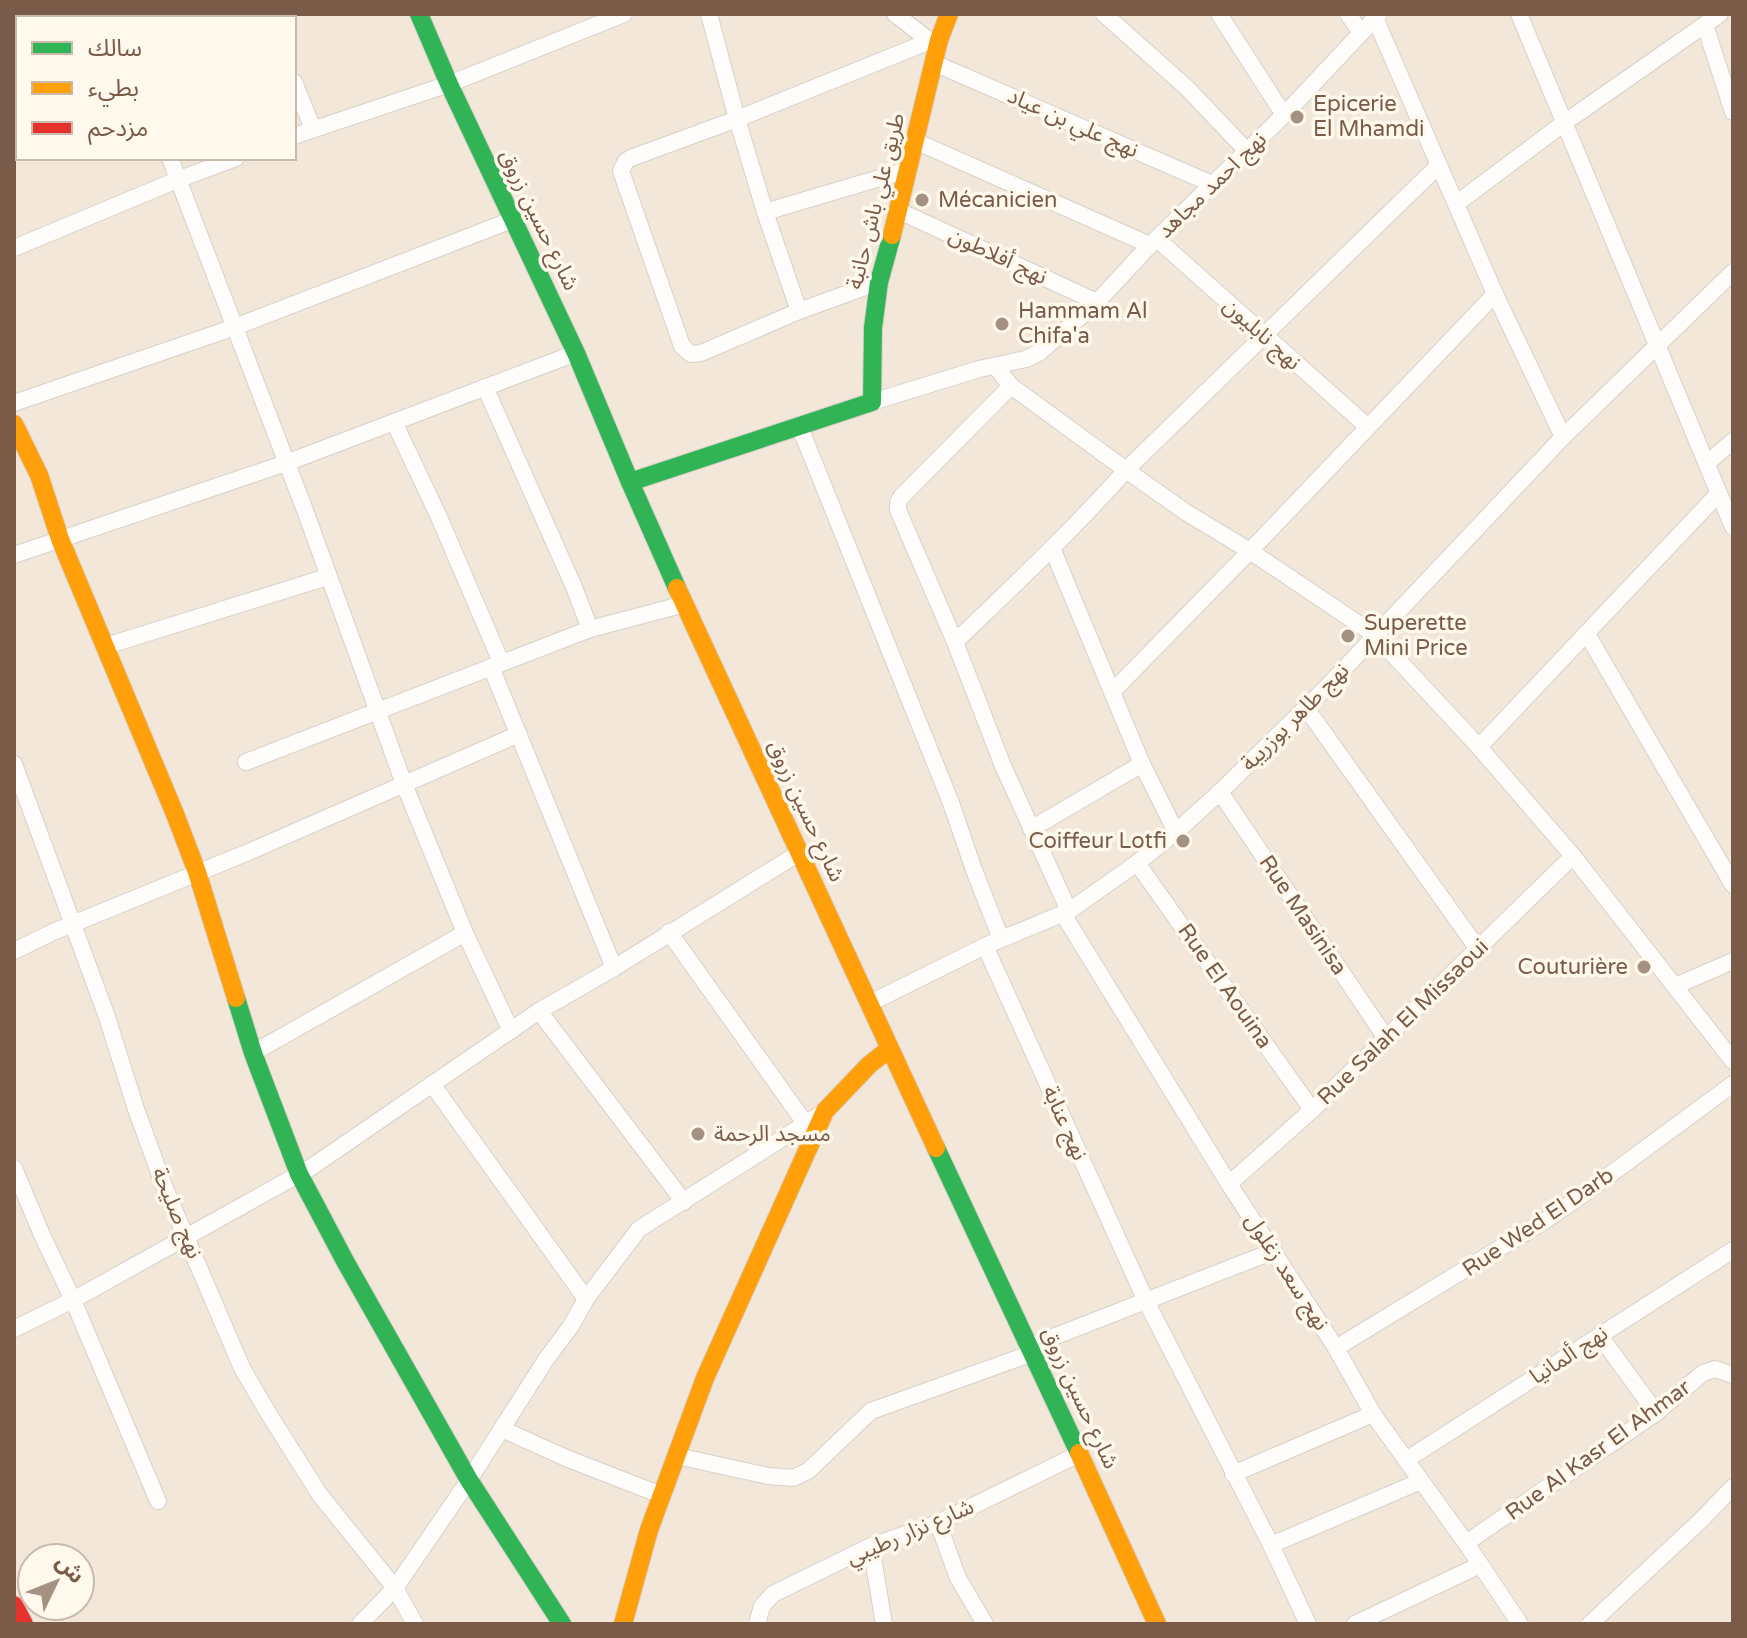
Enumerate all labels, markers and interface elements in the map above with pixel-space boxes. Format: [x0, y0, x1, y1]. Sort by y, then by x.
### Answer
legend [16, 16, 296, 160]
text: سالك [88, 34, 142, 63]
text: بطيء [88, 74, 139, 107]
street label: نهج علي بن عياد [1002, 83, 1142, 166]
place label: Epicerie El Mhamdi [1313, 91, 1425, 142]
marker: Epicerie El Mhamdi [1288, 108, 1306, 126]
street label: طريق علي باش حانبة [842, 110, 913, 293]
text: مزدحم [88, 114, 148, 145]
street label: نهج احمد مجاهد [1152, 126, 1274, 246]
street label: شارع حسين زروق [491, 145, 584, 296]
place label: Mécanicien [938, 187, 1057, 213]
marker: Mécanicien [913, 191, 931, 209]
street label: نهج أفلاطون [943, 221, 1052, 293]
street label: نهج نابليون [1216, 292, 1306, 378]
place label: Hammam Al Chifa'a [1018, 298, 1147, 349]
marker: Hammam Al Chifa'a [993, 315, 1011, 333]
place label: Superette Mini Price [1364, 610, 1468, 661]
marker: Superette Mini Price [1339, 627, 1357, 645]
street label: نهج طاهر بوزريبة [1236, 658, 1357, 779]
street label: شارع حسين زروق [759, 736, 850, 887]
place label: Coiffeur Lotfi [1028, 828, 1167, 854]
marker: Coiffeur Lotfi [1174, 832, 1192, 850]
street label: Rue Masinisa [1253, 850, 1353, 980]
street label: Rue El Aouina [1172, 918, 1278, 1054]
street label: Rue Salah El Missaoui [1312, 934, 1494, 1110]
place label: Couturière [1518, 954, 1628, 980]
marker: Couturière [1635, 958, 1653, 976]
street label: نهج عنابة [1034, 1082, 1093, 1165]
place label: مسجد الرحمة [714, 1121, 831, 1147]
marker: مسجد الرحمة [689, 1125, 707, 1143]
street label: Rue Wed El Darb [1457, 1162, 1619, 1282]
street label: نهج صليحة [143, 1164, 208, 1264]
street label: نهج سعد زغلول [1237, 1209, 1334, 1337]
street label: نهج ألمانيا [1525, 1320, 1614, 1392]
street label: شارع حسين زروق [1033, 1323, 1124, 1474]
street label: Rue Al Kasr El Ahmar [1500, 1374, 1696, 1526]
street label: شارع نزار رطيبي [842, 1493, 979, 1573]
north arrow [16, 1542, 96, 1622]
text: ش [50, 1549, 90, 1589]

